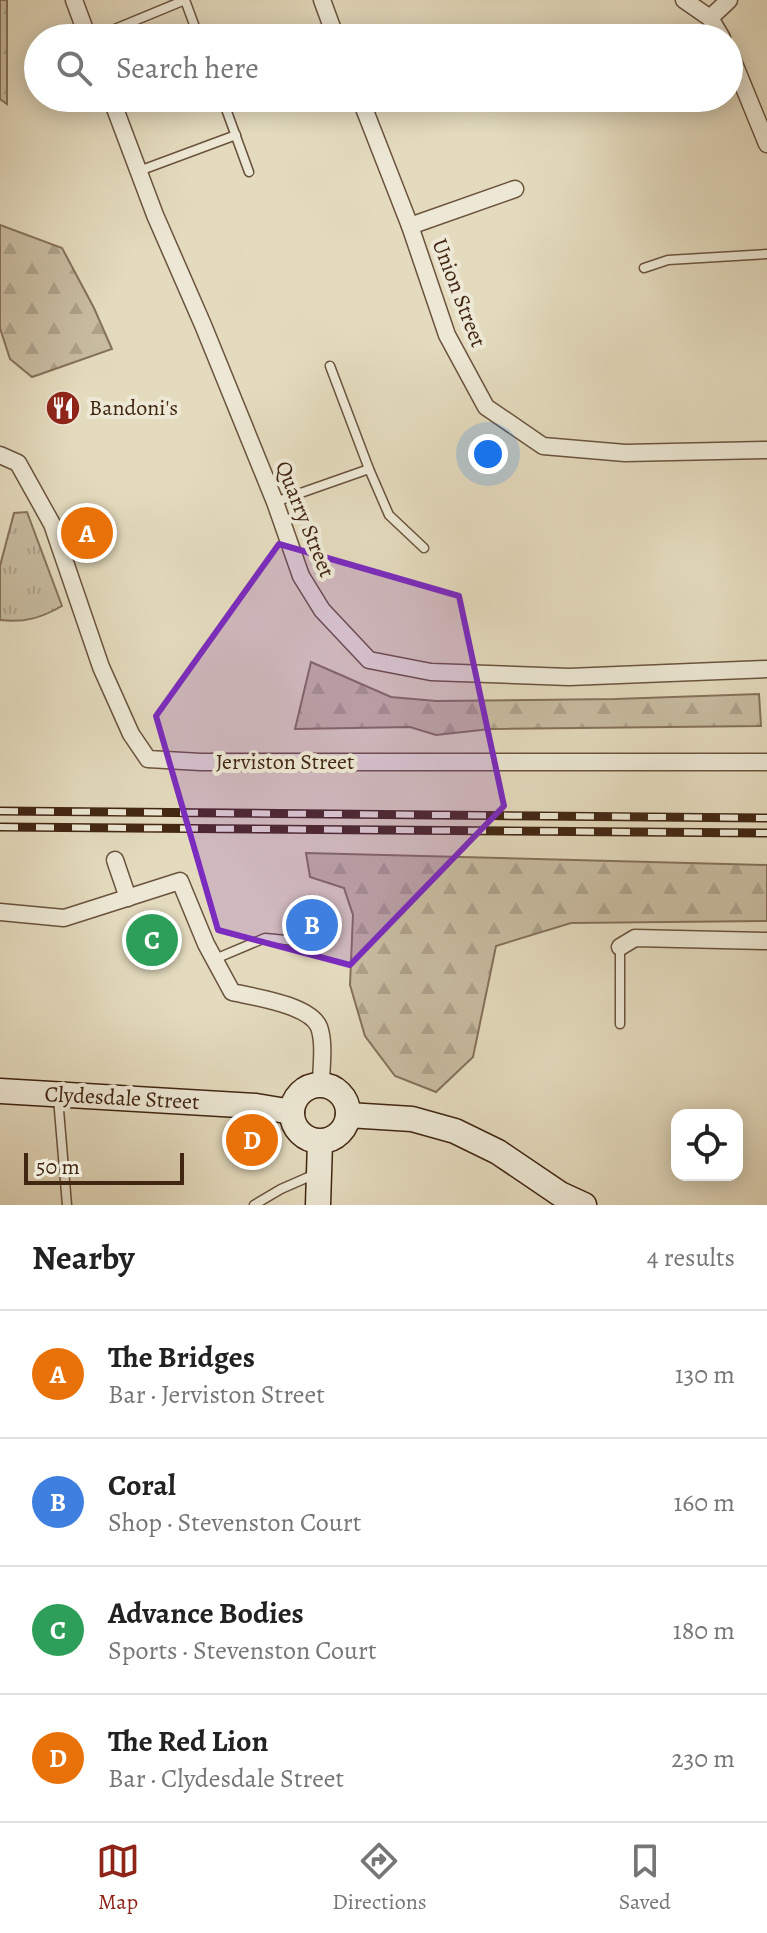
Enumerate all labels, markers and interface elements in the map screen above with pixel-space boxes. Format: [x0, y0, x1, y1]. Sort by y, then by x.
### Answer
search box [24, 24, 743, 112]
icon: search [52, 46, 96, 90]
text: Search here [116, 48, 259, 88]
street label: Union Street [425, 234, 493, 352]
restaurant icon: Bandoni's [44, 389, 82, 427]
place label: Bandoni's [89, 393, 178, 423]
your location [468, 434, 508, 474]
street label: Quarry Street [268, 456, 342, 582]
pin: A [61, 503, 113, 563]
street label: Jerviston Street [216, 747, 354, 777]
pin: B [286, 895, 338, 955]
pin: C [126, 910, 178, 970]
street label: Clydesdale Street [44, 1079, 200, 1117]
map controls [671, 1109, 743, 1181]
button: locate [671, 1109, 743, 1181]
pin: D [226, 1110, 278, 1170]
scale bar [24, 1149, 184, 1185]
text: 50 m [36, 1152, 80, 1182]
text: Nearby [32, 1234, 135, 1281]
text: 4 results [647, 1240, 735, 1275]
text: The Bridges [108, 1337, 255, 1377]
text: A [50, 1357, 66, 1392]
text: 130 m [675, 1357, 735, 1392]
text: Bar · Jerviston Street [108, 1377, 325, 1412]
text: Coral [108, 1465, 176, 1505]
text: B [50, 1485, 66, 1520]
text: 160 m [673, 1485, 735, 1520]
text: Shop · Stevenston Court [108, 1505, 361, 1540]
text: Advance Bodies [108, 1593, 304, 1633]
text: C [50, 1613, 66, 1648]
text: 180 m [673, 1613, 735, 1648]
text: Sports · Stevenston Court [108, 1633, 377, 1668]
text: The Red Lion [108, 1721, 268, 1761]
text: D [49, 1741, 67, 1776]
text: 230 m [671, 1741, 735, 1776]
text: Bar · Clydesdale Street [108, 1761, 344, 1796]
tab: Map [96, 1839, 140, 1917]
tab: Directions [332, 1839, 427, 1917]
tab: Saved [619, 1839, 671, 1917]

